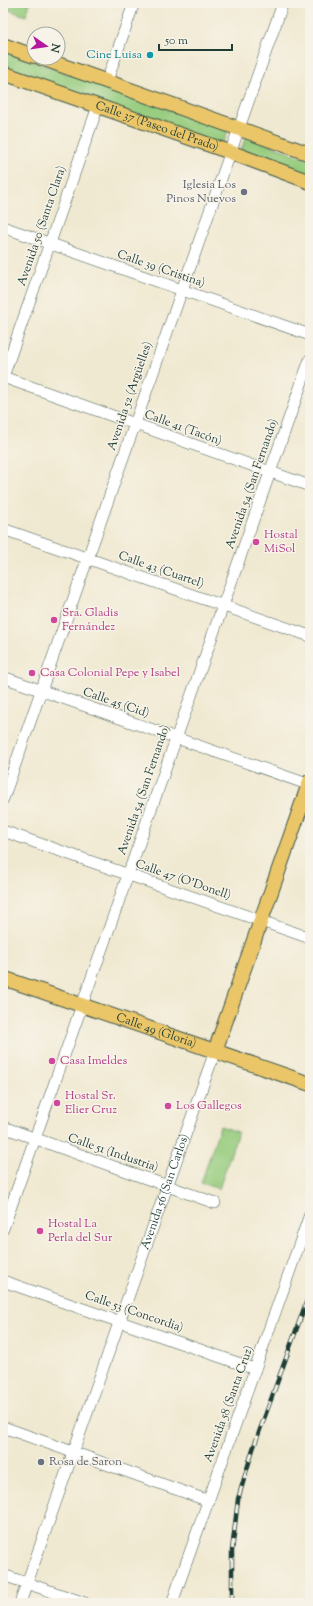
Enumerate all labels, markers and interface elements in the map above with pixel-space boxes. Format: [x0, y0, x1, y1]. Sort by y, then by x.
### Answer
north arrow [26, 26, 66, 66]
scale bar [159, 26, 232, 52]
text: 50 m [164, 32, 188, 50]
text: N [46, 41, 64, 54]
place label: Cine Luisa [86, 46, 142, 64]
marker: Cine Luisa [145, 50, 155, 60]
street label: Calle 37 (Paseo del Prado) [93, 97, 221, 156]
street label: Avenida 50 (Santa Clara) [13, 163, 71, 289]
place label: Iglesia Los Pinos Nuevos [166, 176, 236, 208]
marker: Iglesia Los Pinos Nuevos [239, 187, 249, 197]
street label: Calle 39 (Cristina) [115, 246, 207, 292]
street label: Avenida 52 (Argüelles) [103, 339, 157, 453]
street label: Calle 41 (Tacón) [142, 406, 224, 450]
street label: Avenida 54 (San Fernando) [221, 416, 283, 552]
place label: Hostal MiSol [264, 526, 298, 558]
marker: Hostal MiSol [251, 537, 261, 547]
street label: Calle 43 (Cuartel) [116, 547, 206, 593]
place label: Sra. Gladis Fernández [62, 604, 118, 636]
marker: Sra. Gladis Fernández [49, 615, 59, 625]
place label: Casa Colonial Pepe y Isabel [40, 664, 181, 682]
marker: Casa Colonial Pepe y Isabel [27, 668, 37, 678]
street label: Calle 45 (Cid) [80, 683, 152, 723]
street label: Avenida 54 (San Fernando) [113, 722, 175, 858]
street label: Calle 47 (O'Donell) [133, 855, 233, 905]
street label: Calle 49 (Gloria) [114, 1009, 199, 1053]
place label: Casa Imeldes [60, 1052, 128, 1070]
marker: Casa Imeldes [47, 1056, 57, 1066]
place label: Hostal Sr. Elier Cruz [65, 1087, 118, 1119]
place label: Los Gallegos [176, 1097, 242, 1115]
marker: Hostal Sr. Elier Cruz [52, 1098, 62, 1108]
marker: Los Gallegos [163, 1101, 173, 1111]
street label: Calle 51 (Industria) [65, 1129, 161, 1177]
street label: Avenida 56 (San Carlos) [136, 1131, 194, 1252]
place label: Hostal La Perla del Sur [48, 1215, 113, 1247]
marker: Hostal La Perla del Sur [35, 1226, 45, 1236]
street label: Calle 53 (Concordia) [82, 1287, 186, 1337]
street label: Avenida 58 (Santa Cruz) [200, 1343, 258, 1465]
place label: Rosa de Saron [49, 1453, 122, 1471]
marker: Rosa de Saron [36, 1457, 46, 1467]

